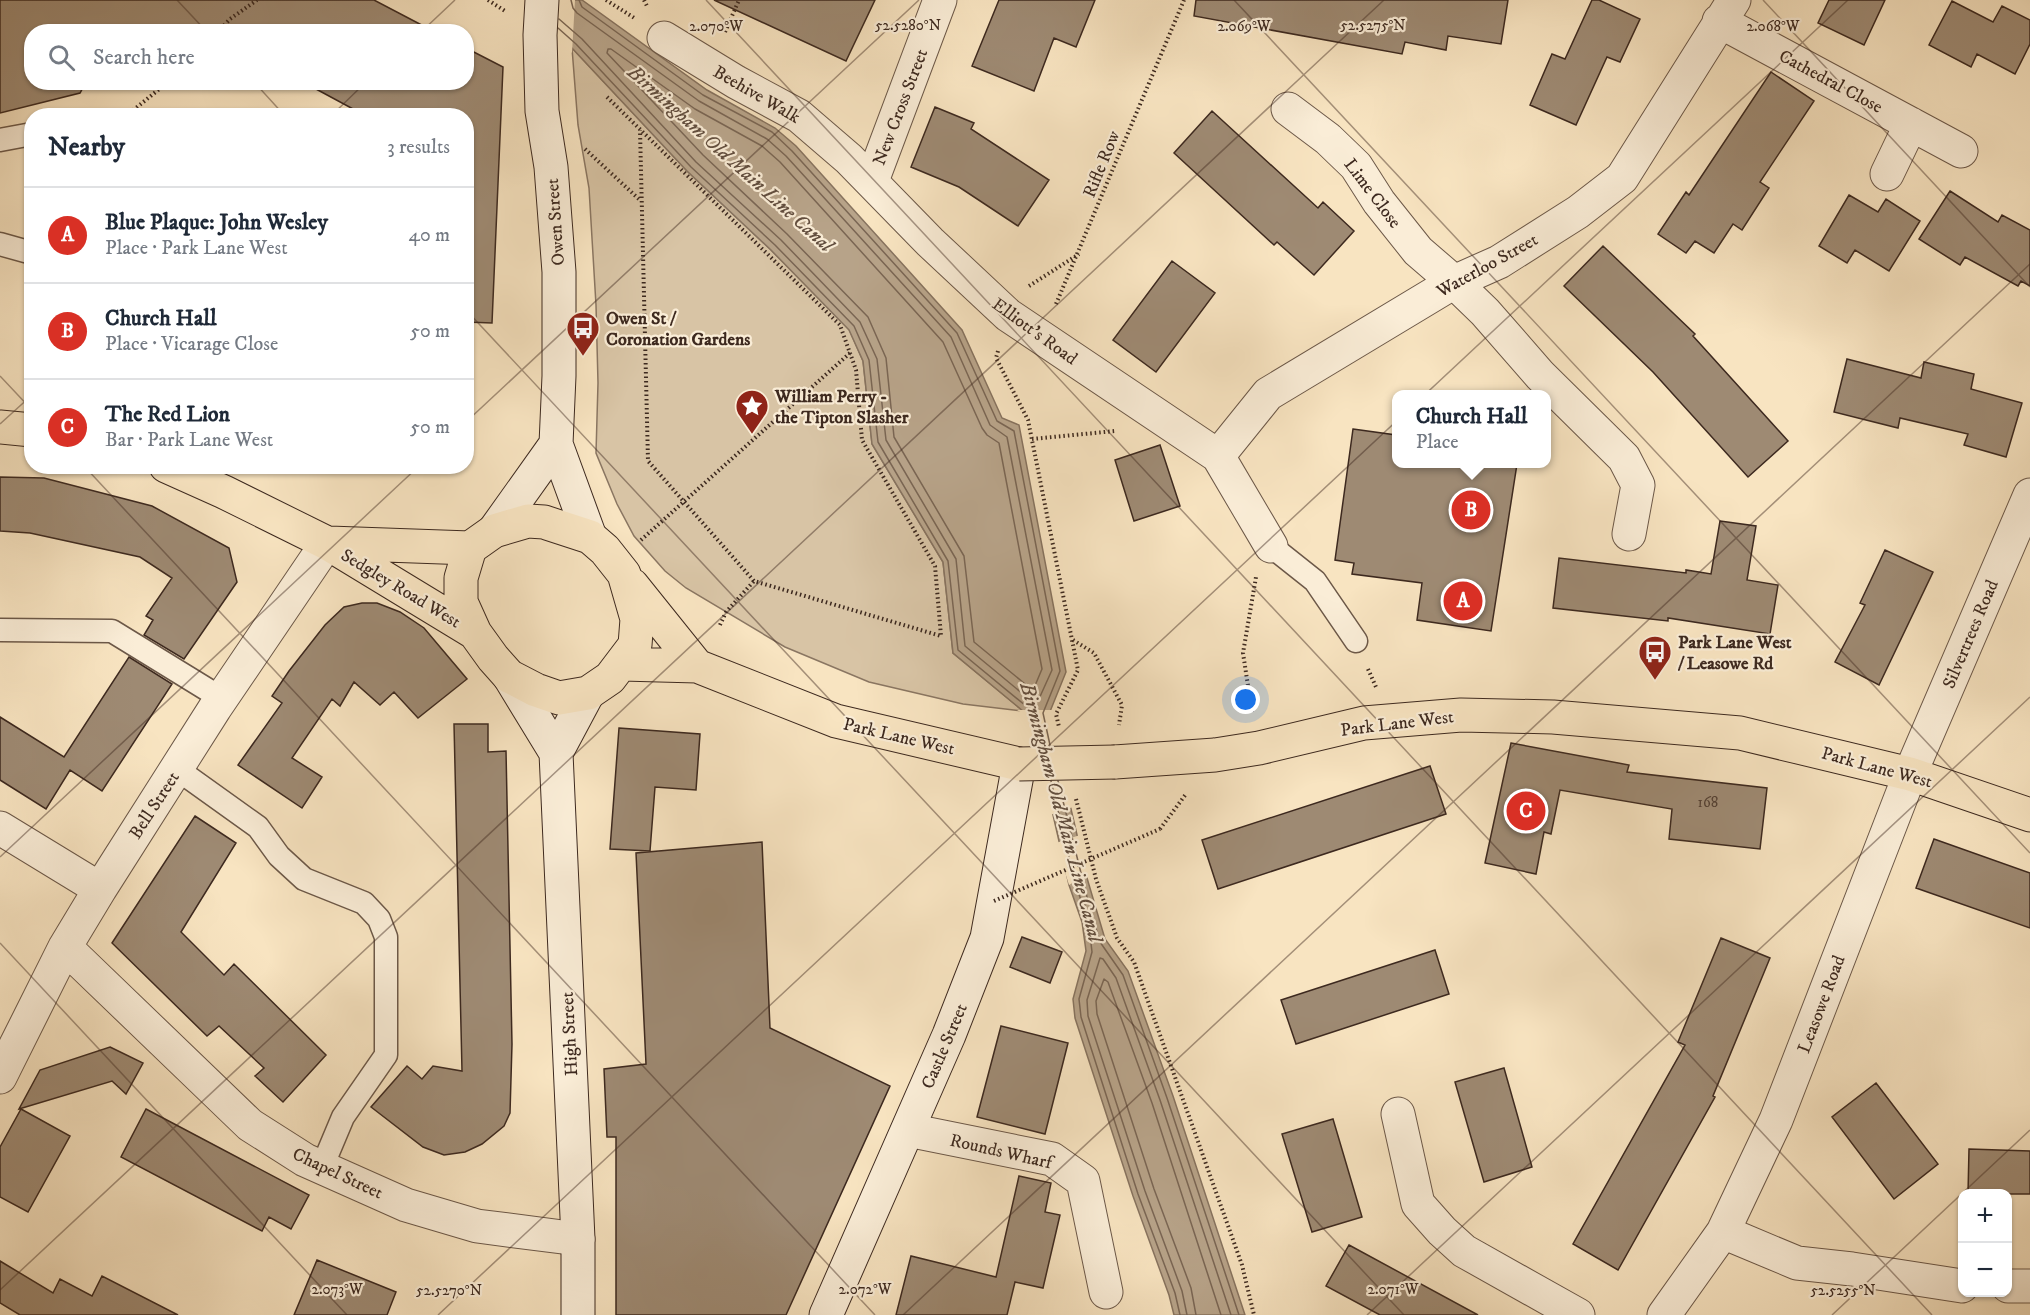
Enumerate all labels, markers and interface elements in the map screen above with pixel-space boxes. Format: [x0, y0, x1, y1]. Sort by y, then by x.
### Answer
text: 52.5280°N [875, 16, 941, 35]
text: 52.5275°N [1340, 16, 1406, 35]
text: 2.070°W [689, 17, 743, 36]
text: 2.069°W [1217, 17, 1271, 36]
text: 2.068°W [1746, 17, 1800, 36]
search box [24, 24, 474, 90]
icon: search [45, 41, 78, 74]
text: Search here [93, 44, 195, 71]
street label: Cathedral Close [1775, 45, 1886, 118]
street label: New Cross Street [869, 46, 933, 169]
water label: Birmingham Old Main Line Canal [621, 60, 839, 259]
street label: Beehive Walk [709, 61, 804, 129]
street label: Rifle Row [1079, 127, 1125, 201]
text: Nearby [48, 131, 125, 164]
text: 3 results [387, 135, 450, 160]
street label: Lime Close [1339, 154, 1406, 233]
street label: Owen Street [542, 177, 570, 266]
text: Blue Plaque: John Wesley [105, 209, 328, 236]
text: A [61, 223, 74, 248]
text: 40 m [408, 223, 450, 248]
street label: Waterloo Street [1432, 229, 1542, 303]
text: Place · Park Lane West [105, 236, 288, 261]
street label: Elliott's Road [988, 294, 1081, 370]
text: Church Hall [105, 305, 217, 332]
place label: Owen St / Coronation Gardens [606, 308, 750, 351]
bus stop icon: Owen St / Coronation Gardens [565, 310, 601, 357]
text: B [61, 319, 74, 344]
text: 50 m [410, 319, 450, 344]
text: Place · Vicarage Close [105, 332, 278, 357]
place label: William Perry - the Tipton Slasher [774, 386, 909, 429]
place icon: William Perry - the Tipton Slasher [734, 388, 770, 435]
popup [1392, 390, 1551, 468]
text: The Red Lion [105, 401, 230, 428]
text: Church Hall [1416, 403, 1527, 430]
text: C [61, 415, 74, 440]
text: 50 m [410, 415, 450, 440]
text: Bar · Park Lane West [105, 428, 273, 453]
text: Place [1416, 430, 1459, 455]
pin: B [1452, 488, 1490, 532]
street label: Sedgley Road West [337, 544, 465, 633]
street label: Silvertrees Road [1938, 577, 2004, 692]
pin: A [1444, 578, 1482, 624]
place label: Park Lane West / Leasowe Rd [1677, 632, 1792, 675]
bus stop icon: Park Lane West / Leasowe Rd [1637, 634, 1673, 681]
water label: Birmingham Old Main Line Canal [1014, 679, 1108, 947]
your location [1231, 685, 1260, 714]
street label: Park Lane West [1339, 706, 1455, 742]
street label: Park Lane West [841, 713, 957, 761]
street label: Park Lane West [1819, 743, 1935, 793]
street label: Bell Street [125, 767, 185, 843]
pin: C [1506, 788, 1546, 834]
house number: 168 [1698, 793, 1718, 812]
street label: Leasowe Road [1793, 952, 1851, 1056]
street label: High Street [557, 991, 583, 1077]
street label: Castle Street [917, 1000, 973, 1092]
street label: Rounds Wharf [948, 1130, 1057, 1175]
street label: Chapel Street [289, 1143, 387, 1205]
map controls [1958, 1189, 2012, 1297]
button: + [1958, 1189, 2012, 1243]
button: − [1958, 1243, 2012, 1297]
text: 2.073°W [311, 1280, 363, 1299]
text: 2.072°W [838, 1280, 892, 1299]
text: 2.071°W [1367, 1280, 1419, 1299]
text: 52.5270°N [416, 1281, 482, 1300]
text: 52.5255°N [1810, 1281, 1876, 1300]

